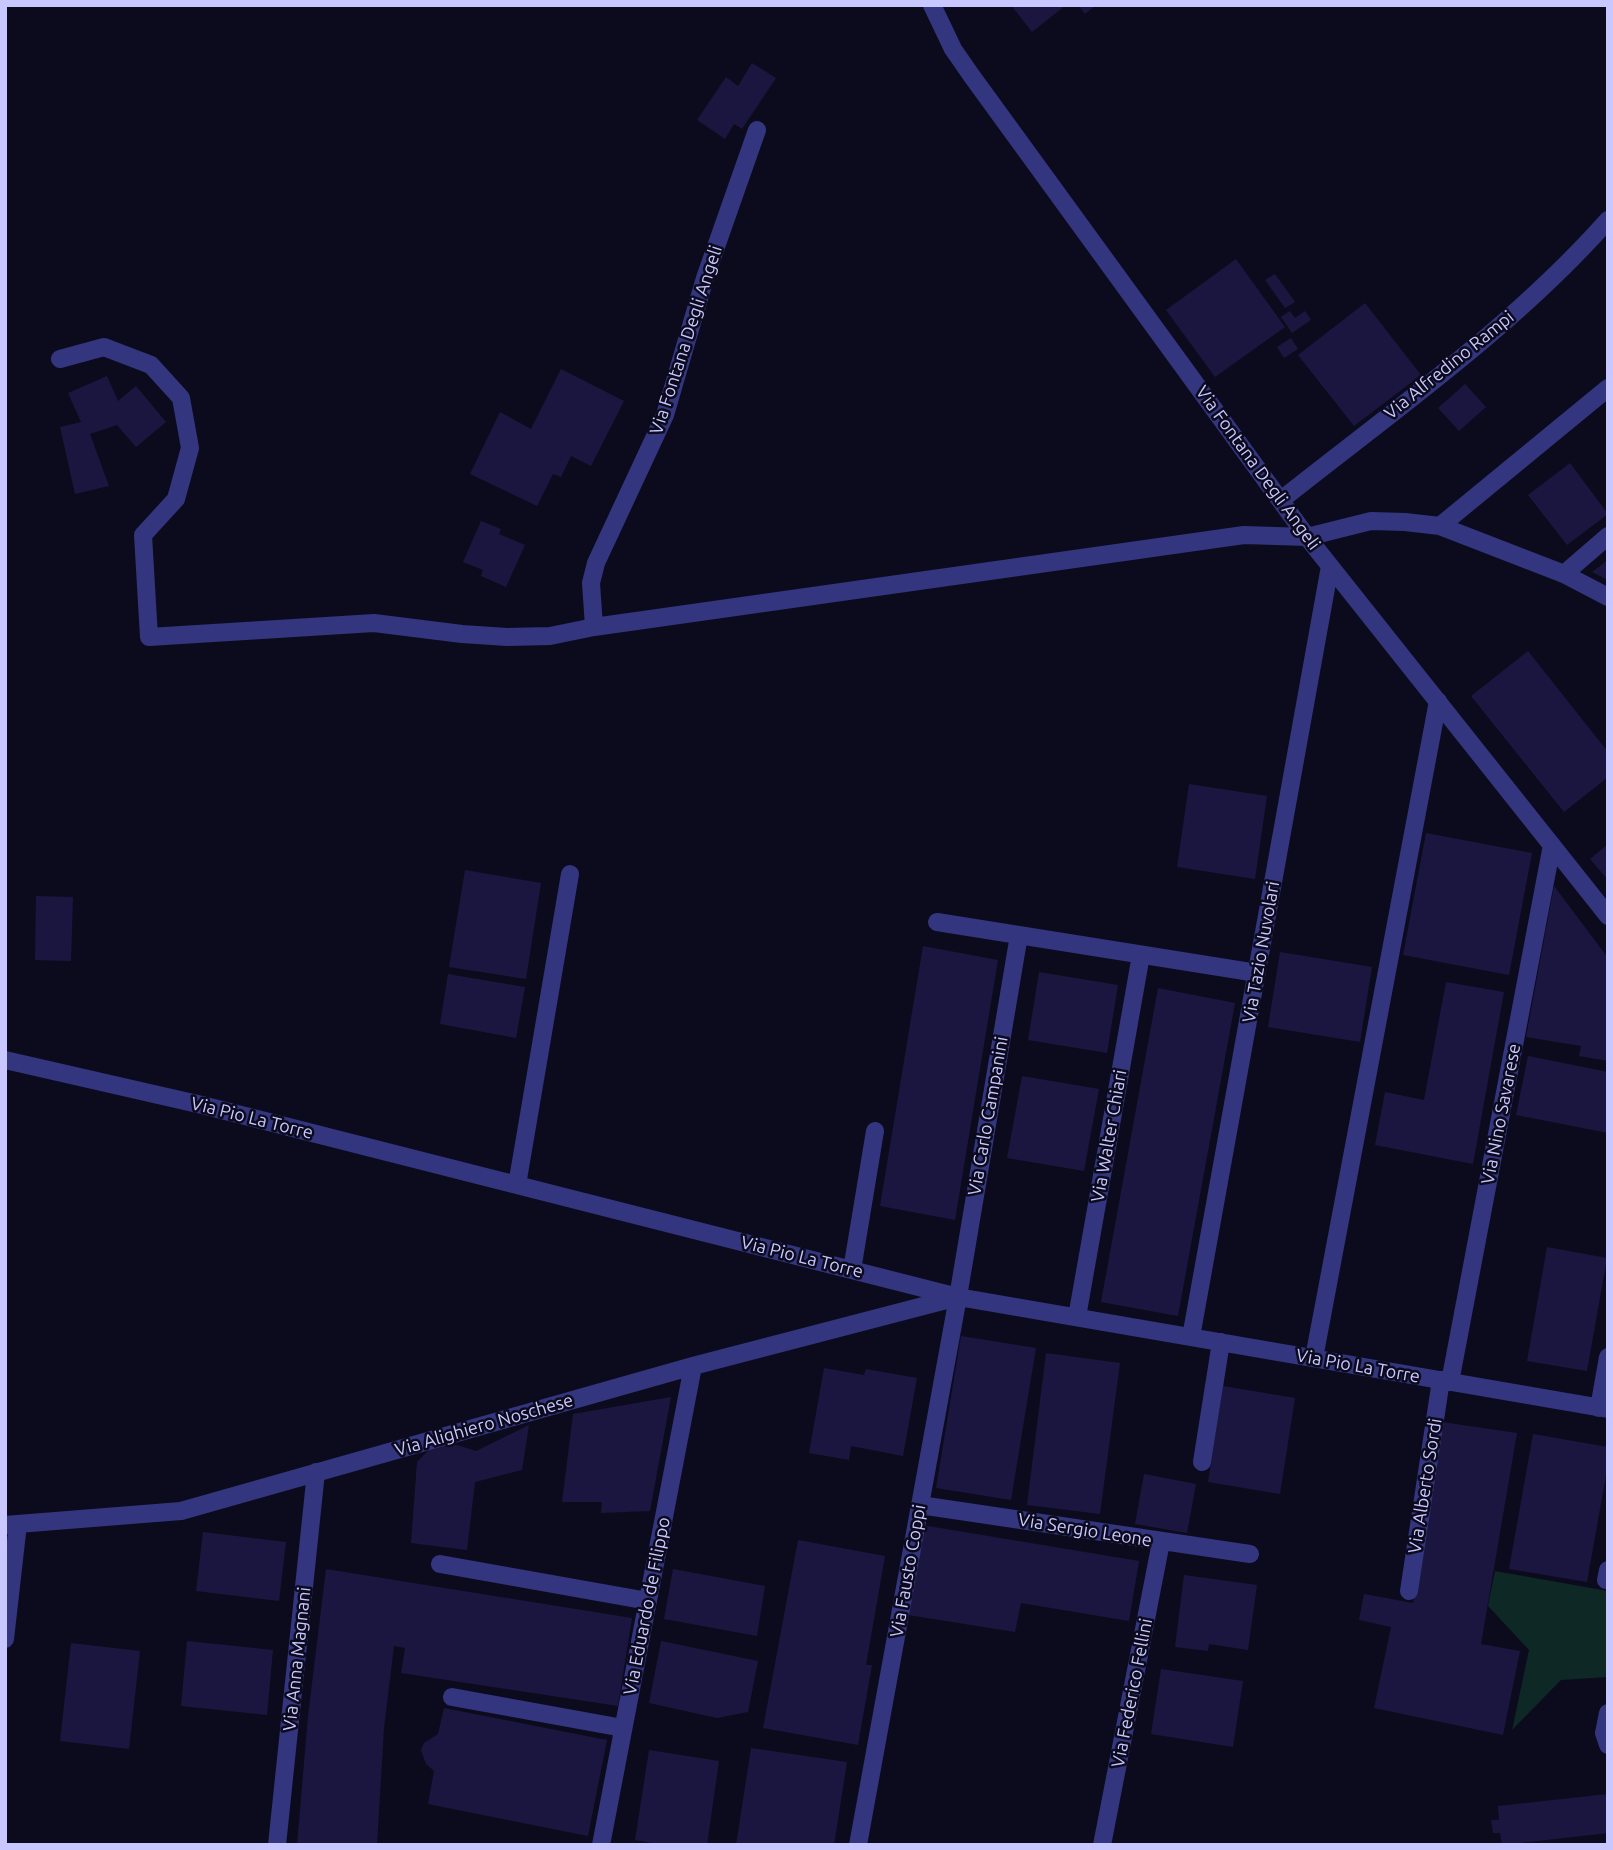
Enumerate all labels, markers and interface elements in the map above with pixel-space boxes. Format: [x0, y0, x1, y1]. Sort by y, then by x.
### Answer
street label: Via Fontana Degli Angeli [645, 243, 727, 437]
street label: Via Alfredino Rampi [1380, 306, 1518, 424]
street label: Via Fontana Degli Angeli [1191, 382, 1325, 554]
street label: Via Tazio Nuvolari [1238, 880, 1284, 1024]
street label: Via Carlo Campanini [963, 1035, 1013, 1197]
street label: Via Nino Savarese [1477, 1042, 1525, 1186]
street label: Via Walter Chiari [1087, 1068, 1131, 1204]
street label: Via Pio La Torre [189, 1092, 315, 1144]
street label: Via Pio La Torre [739, 1231, 865, 1283]
street label: Via Pio La Torre [1294, 1344, 1422, 1388]
street label: Via Alighiero Noschese [392, 1389, 576, 1461]
street label: Via Alberto Sordi [1404, 1417, 1446, 1555]
street label: Via Fausto Coppi [886, 1503, 930, 1639]
street label: Via Sergio Leone [1017, 1509, 1153, 1551]
street label: Via Eduardo de Filippo [619, 1515, 675, 1697]
street label: Via Anna Magnani [279, 1586, 315, 1732]
street label: Via Federico Fellini [1107, 1617, 1157, 1769]

